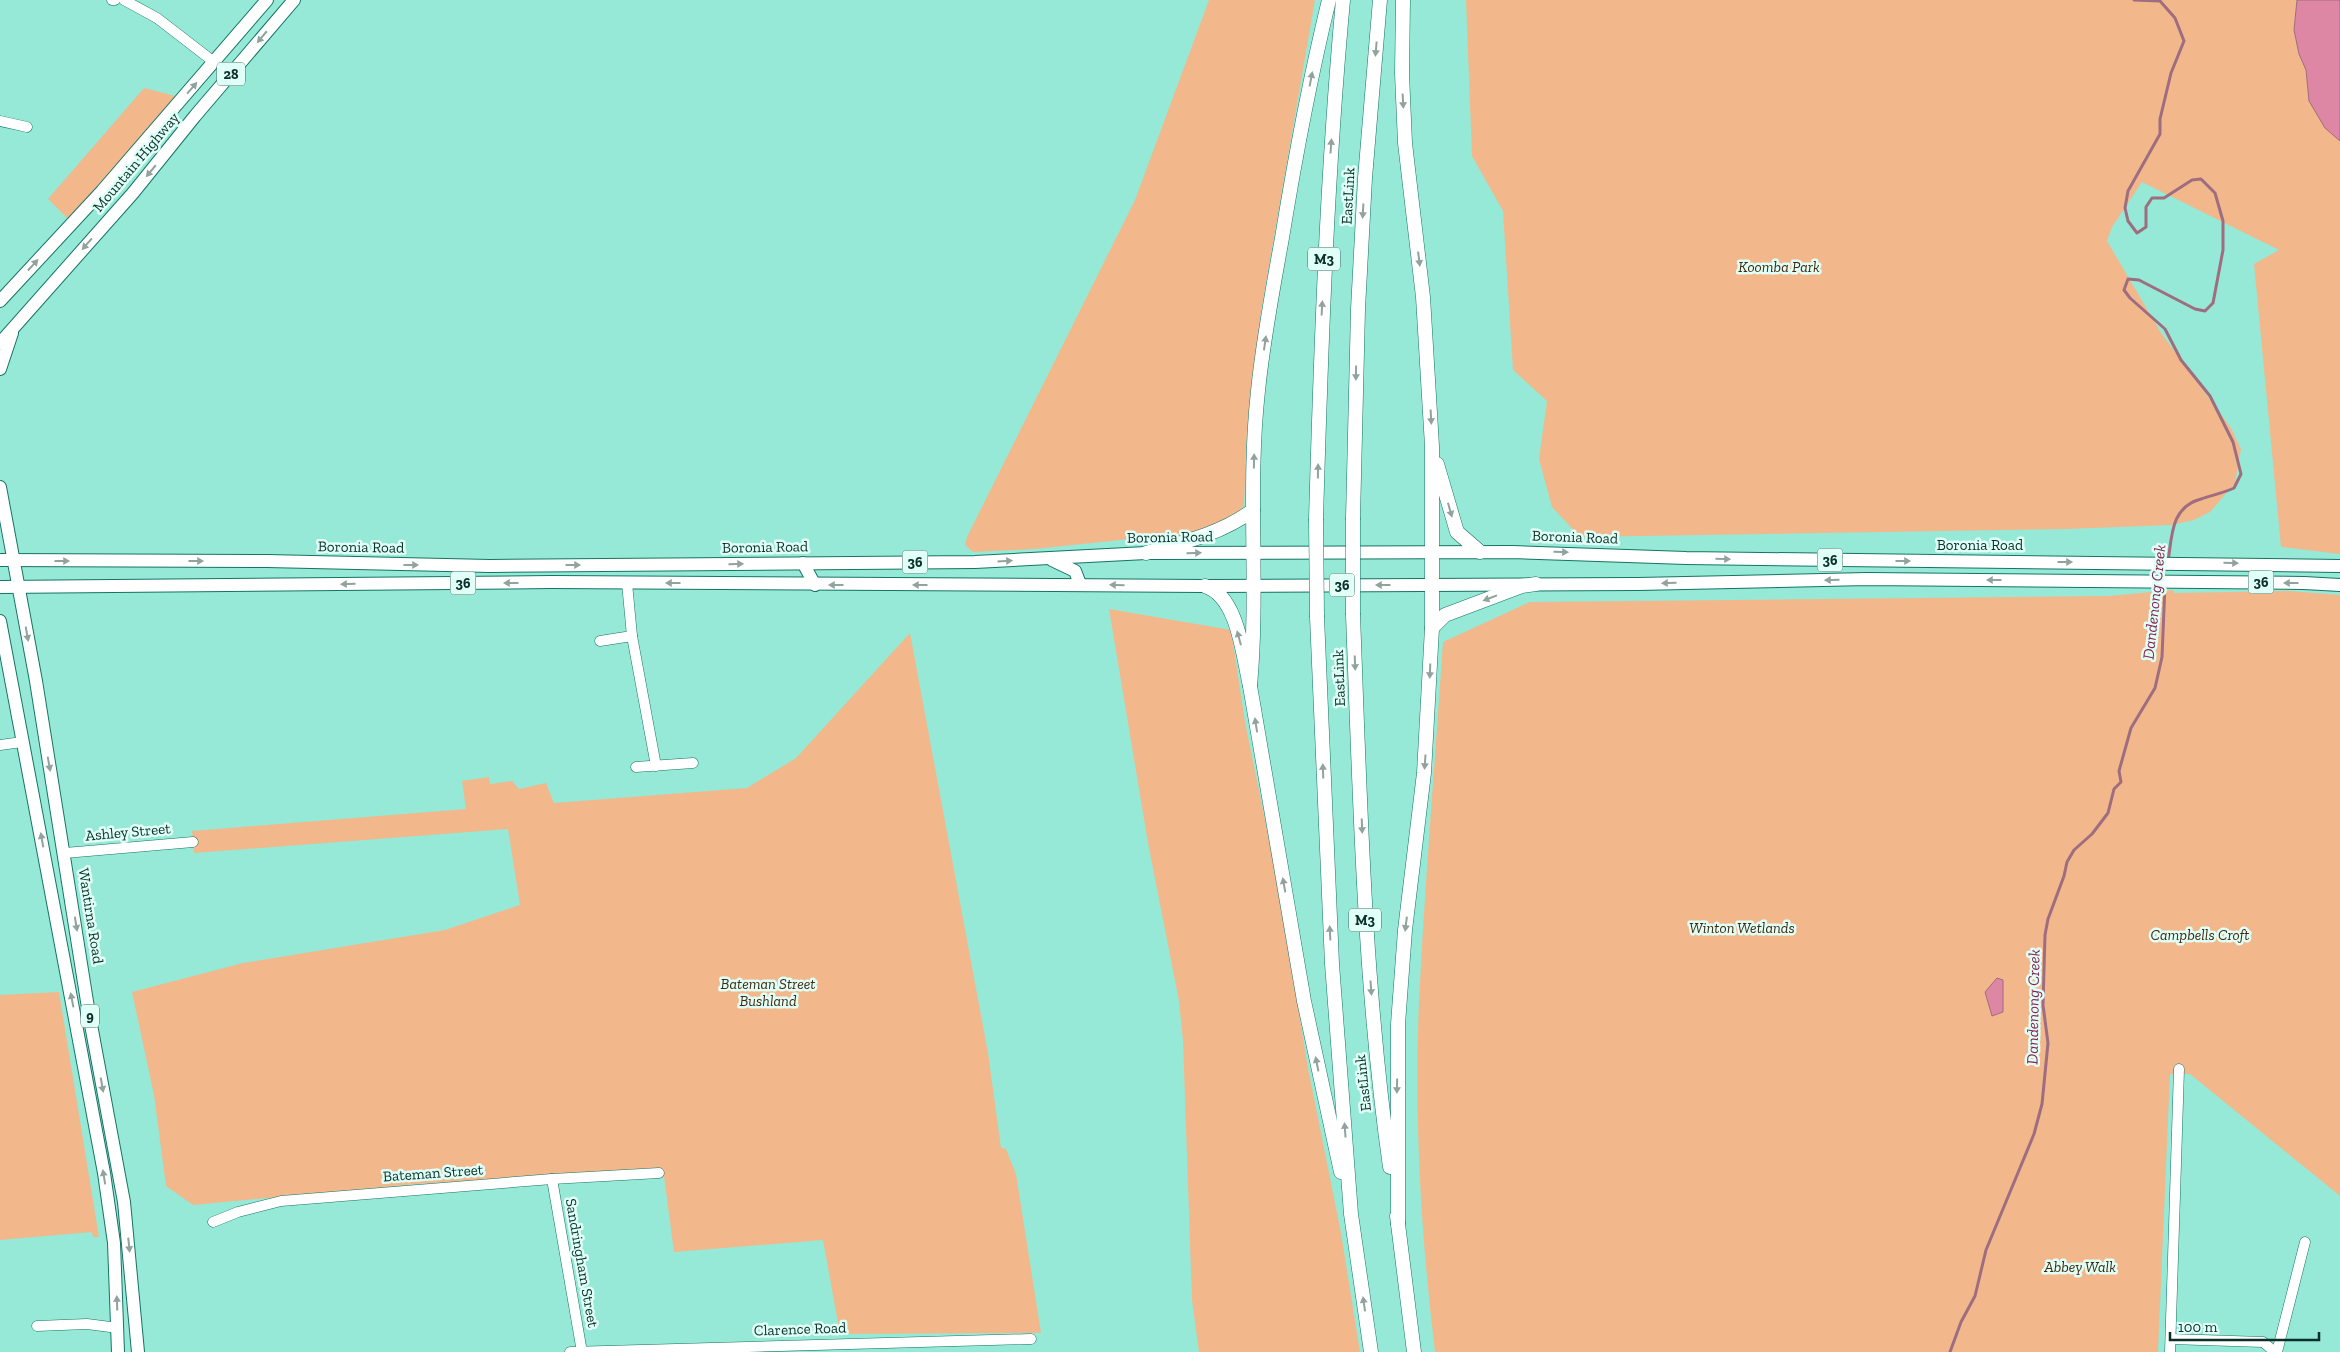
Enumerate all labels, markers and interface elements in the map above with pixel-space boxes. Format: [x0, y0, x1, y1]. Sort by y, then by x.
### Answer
one-way arrow [257, 30, 268, 43]
one-way arrow [1371, 41, 1379, 57]
road number: 28 [217, 62, 245, 86]
one-way arrow [1307, 72, 1315, 87]
one-way arrow [186, 82, 197, 95]
one-way arrow [1400, 93, 1408, 109]
street label: Mountain Highway [89, 108, 183, 215]
one-way arrow [1327, 138, 1335, 154]
one-way arrow [146, 165, 157, 178]
street label: EastLink [1338, 167, 1358, 225]
one-way arrow [1359, 203, 1367, 219]
one-way arrow [82, 237, 93, 250]
road number: M3 [1308, 248, 1340, 270]
one-way arrow [1415, 251, 1423, 267]
park label: Koomba Park [1738, 258, 1820, 276]
one-way arrow [27, 259, 39, 271]
one-way arrow [1318, 300, 1326, 316]
one-way arrow [1261, 334, 1269, 350]
one-way arrow [1352, 365, 1360, 381]
one-way arrow [1427, 409, 1435, 425]
one-way arrow [1250, 453, 1258, 469]
one-way arrow [1314, 462, 1322, 478]
one-way arrow [1447, 503, 1455, 518]
street label: Boronia Road [1531, 526, 1619, 548]
street label: Boronia Road [1127, 527, 1214, 547]
street label: Boronia Road [1937, 536, 2024, 554]
street label: Boronia Road [318, 537, 405, 557]
street label: Boronia Road [722, 537, 809, 557]
water label: Dandenong Creek [2139, 544, 2169, 660]
one-way arrow [1553, 548, 1569, 556]
road number: 36 [1818, 548, 1842, 572]
one-way arrow [1187, 549, 1203, 557]
road number: 36 [902, 550, 928, 574]
one-way arrow [1715, 555, 1731, 563]
one-way arrow [997, 556, 1013, 564]
one-way arrow [54, 557, 70, 565]
one-way arrow [188, 557, 204, 565]
one-way arrow [1895, 557, 1911, 565]
one-way arrow [2058, 558, 2074, 566]
one-way arrow [728, 560, 744, 568]
one-way arrow [2223, 560, 2239, 568]
one-way arrow [403, 561, 419, 569]
one-way arrow [565, 561, 581, 569]
road number: 36 [2248, 570, 2274, 594]
road number: 36 [450, 572, 476, 594]
road number: 36 [1330, 574, 1354, 596]
one-way arrow [1824, 576, 1840, 584]
one-way arrow [1986, 576, 2002, 584]
one-way arrow [503, 579, 519, 587]
one-way arrow [665, 579, 681, 587]
one-way arrow [1661, 579, 1677, 587]
one-way arrow [2283, 579, 2299, 587]
one-way arrow [340, 580, 356, 588]
one-way arrow [828, 581, 844, 589]
one-way arrow [912, 581, 928, 589]
one-way arrow [1109, 581, 1125, 589]
one-way arrow [1375, 581, 1391, 589]
one-way arrow [1482, 595, 1497, 602]
one-way arrow [24, 627, 32, 643]
one-way arrow [1235, 631, 1243, 646]
street label: EastLink [1329, 649, 1349, 707]
one-way arrow [1351, 656, 1359, 672]
one-way arrow [1426, 663, 1434, 679]
one-way arrow [1252, 717, 1260, 733]
one-way arrow [1421, 755, 1429, 771]
one-way arrow [45, 756, 53, 772]
one-way arrow [1318, 763, 1326, 779]
one-way arrow [1358, 818, 1366, 834]
street label: Ashley Street [85, 819, 172, 845]
one-way arrow [38, 832, 46, 848]
street label: Wantirna Road [75, 867, 108, 966]
one-way arrow [1279, 877, 1287, 893]
road number: M3 [1349, 908, 1381, 932]
one-way arrow [1402, 916, 1410, 932]
one-way arrow [72, 917, 80, 933]
park label: Winton Wetlands [1689, 919, 1795, 937]
one-way arrow [1326, 925, 1334, 941]
park label: Campbells Croft [2151, 926, 2249, 944]
water label: Dandenong Creek [2022, 949, 2044, 1065]
park label: Bateman Street Bushland [721, 975, 815, 1010]
one-way arrow [1367, 980, 1375, 996]
one-way arrow [67, 992, 75, 1008]
road number: 9 [81, 1004, 99, 1028]
street label: EastLink [1351, 1054, 1375, 1112]
one-way arrow [1313, 1057, 1321, 1072]
one-way arrow [98, 1077, 106, 1092]
one-way arrow [1393, 1078, 1401, 1094]
one-way arrow [1340, 1122, 1348, 1138]
street label: Bateman Street [382, 1160, 484, 1185]
one-way arrow [100, 1169, 108, 1185]
street label: Sandringham Street [562, 1197, 602, 1329]
one-way arrow [125, 1237, 133, 1253]
park label: Abbey Walk [2043, 1258, 2116, 1276]
one-way arrow [113, 1295, 121, 1311]
one-way arrow [1360, 1295, 1368, 1311]
scale bar [2170, 1310, 2319, 1342]
street label: Clarence Road [753, 1318, 847, 1340]
text: 100 m [2178, 1318, 2217, 1336]

